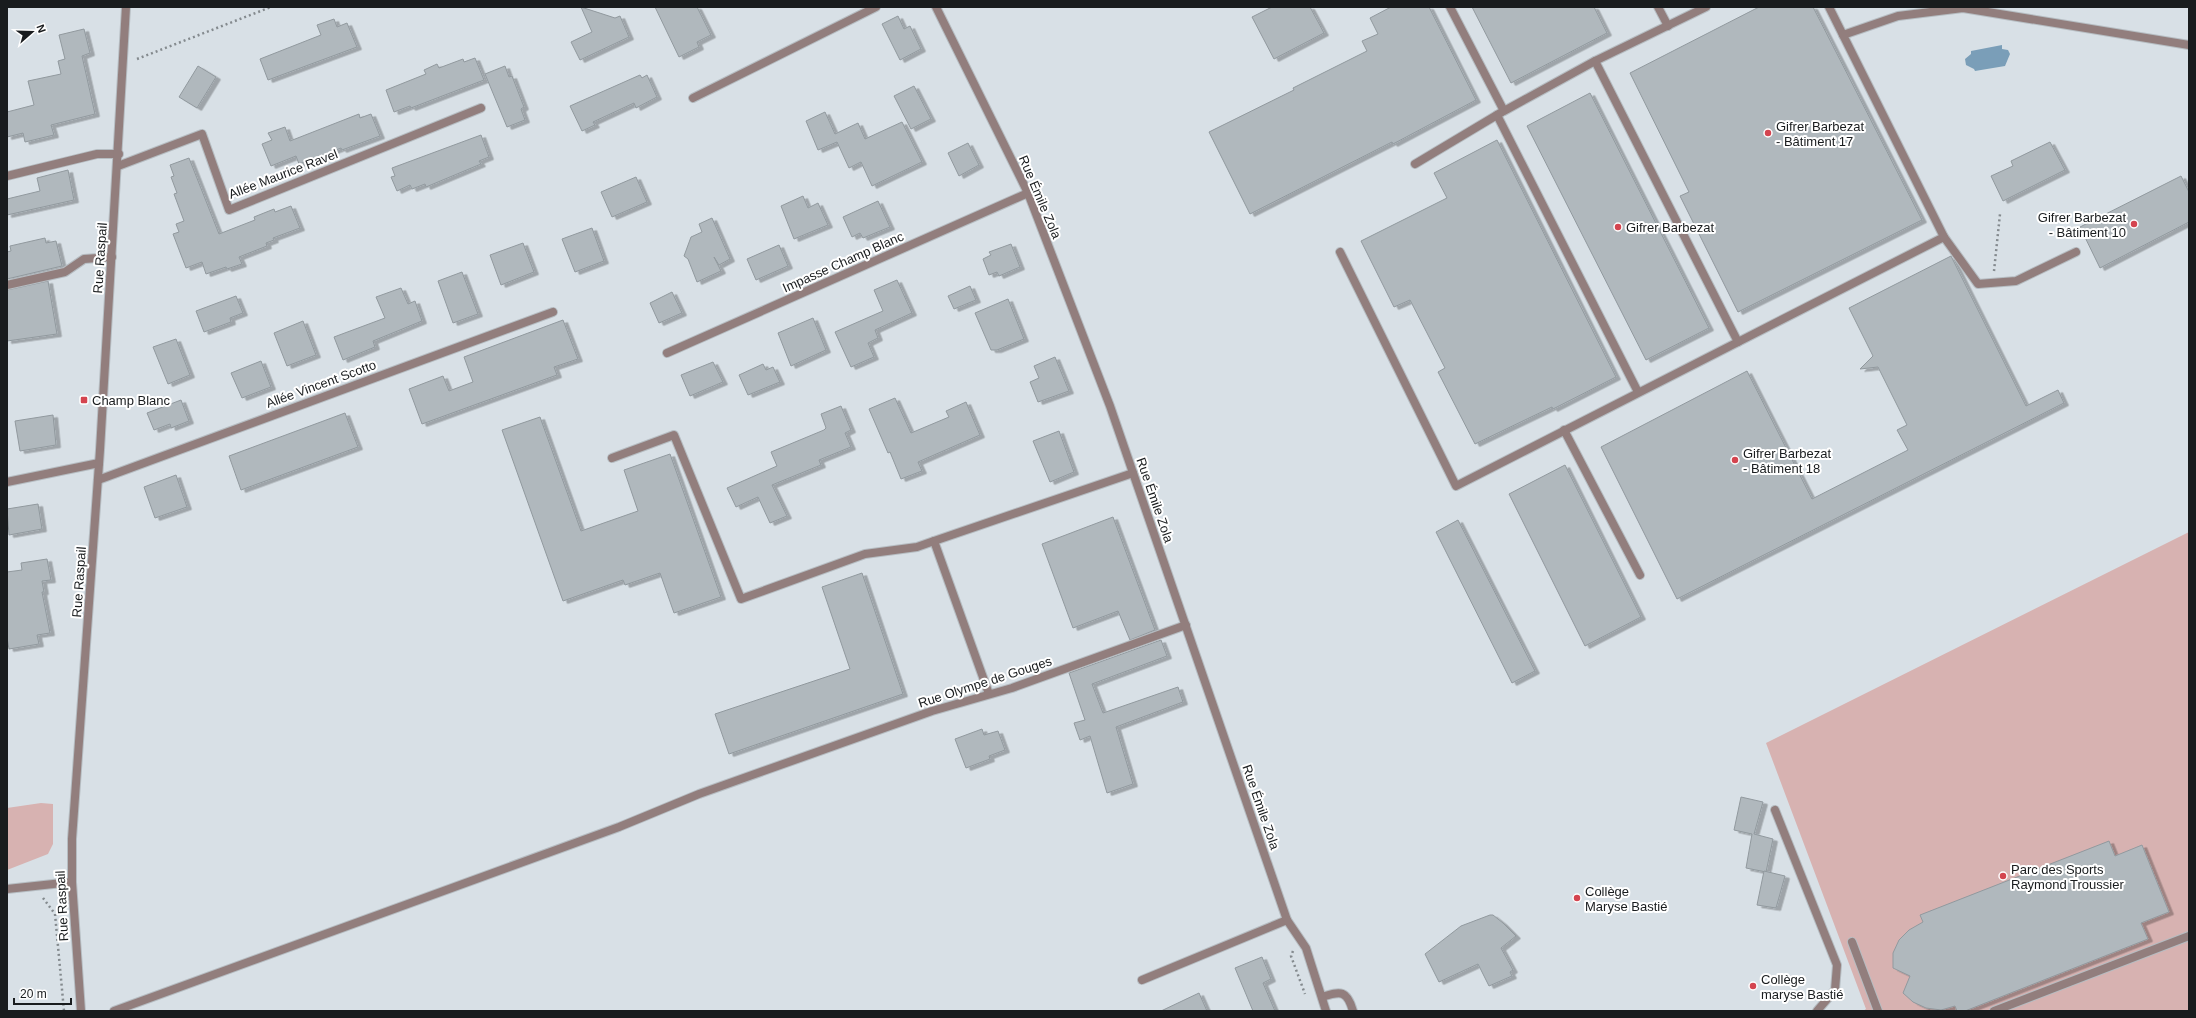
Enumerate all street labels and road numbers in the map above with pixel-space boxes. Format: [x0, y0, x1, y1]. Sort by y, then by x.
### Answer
street label: Allée Maurice Ravel [226, 146, 340, 202]
street label: Rue Émile Zola [1016, 153, 1065, 242]
street label: Rue Raspail [90, 222, 110, 294]
street label: Impasse Champ Blanc [780, 228, 906, 295]
street label: Allée Vincent Scotto [264, 357, 378, 411]
street label: Rue Émile Zola [1133, 456, 1177, 545]
street label: Rue Raspail [69, 546, 89, 618]
street label: Rue Olympe de Gouges [916, 653, 1054, 711]
street label: Rue Émile Zola [1239, 763, 1283, 852]
street label: Rue Raspail [53, 870, 71, 942]

